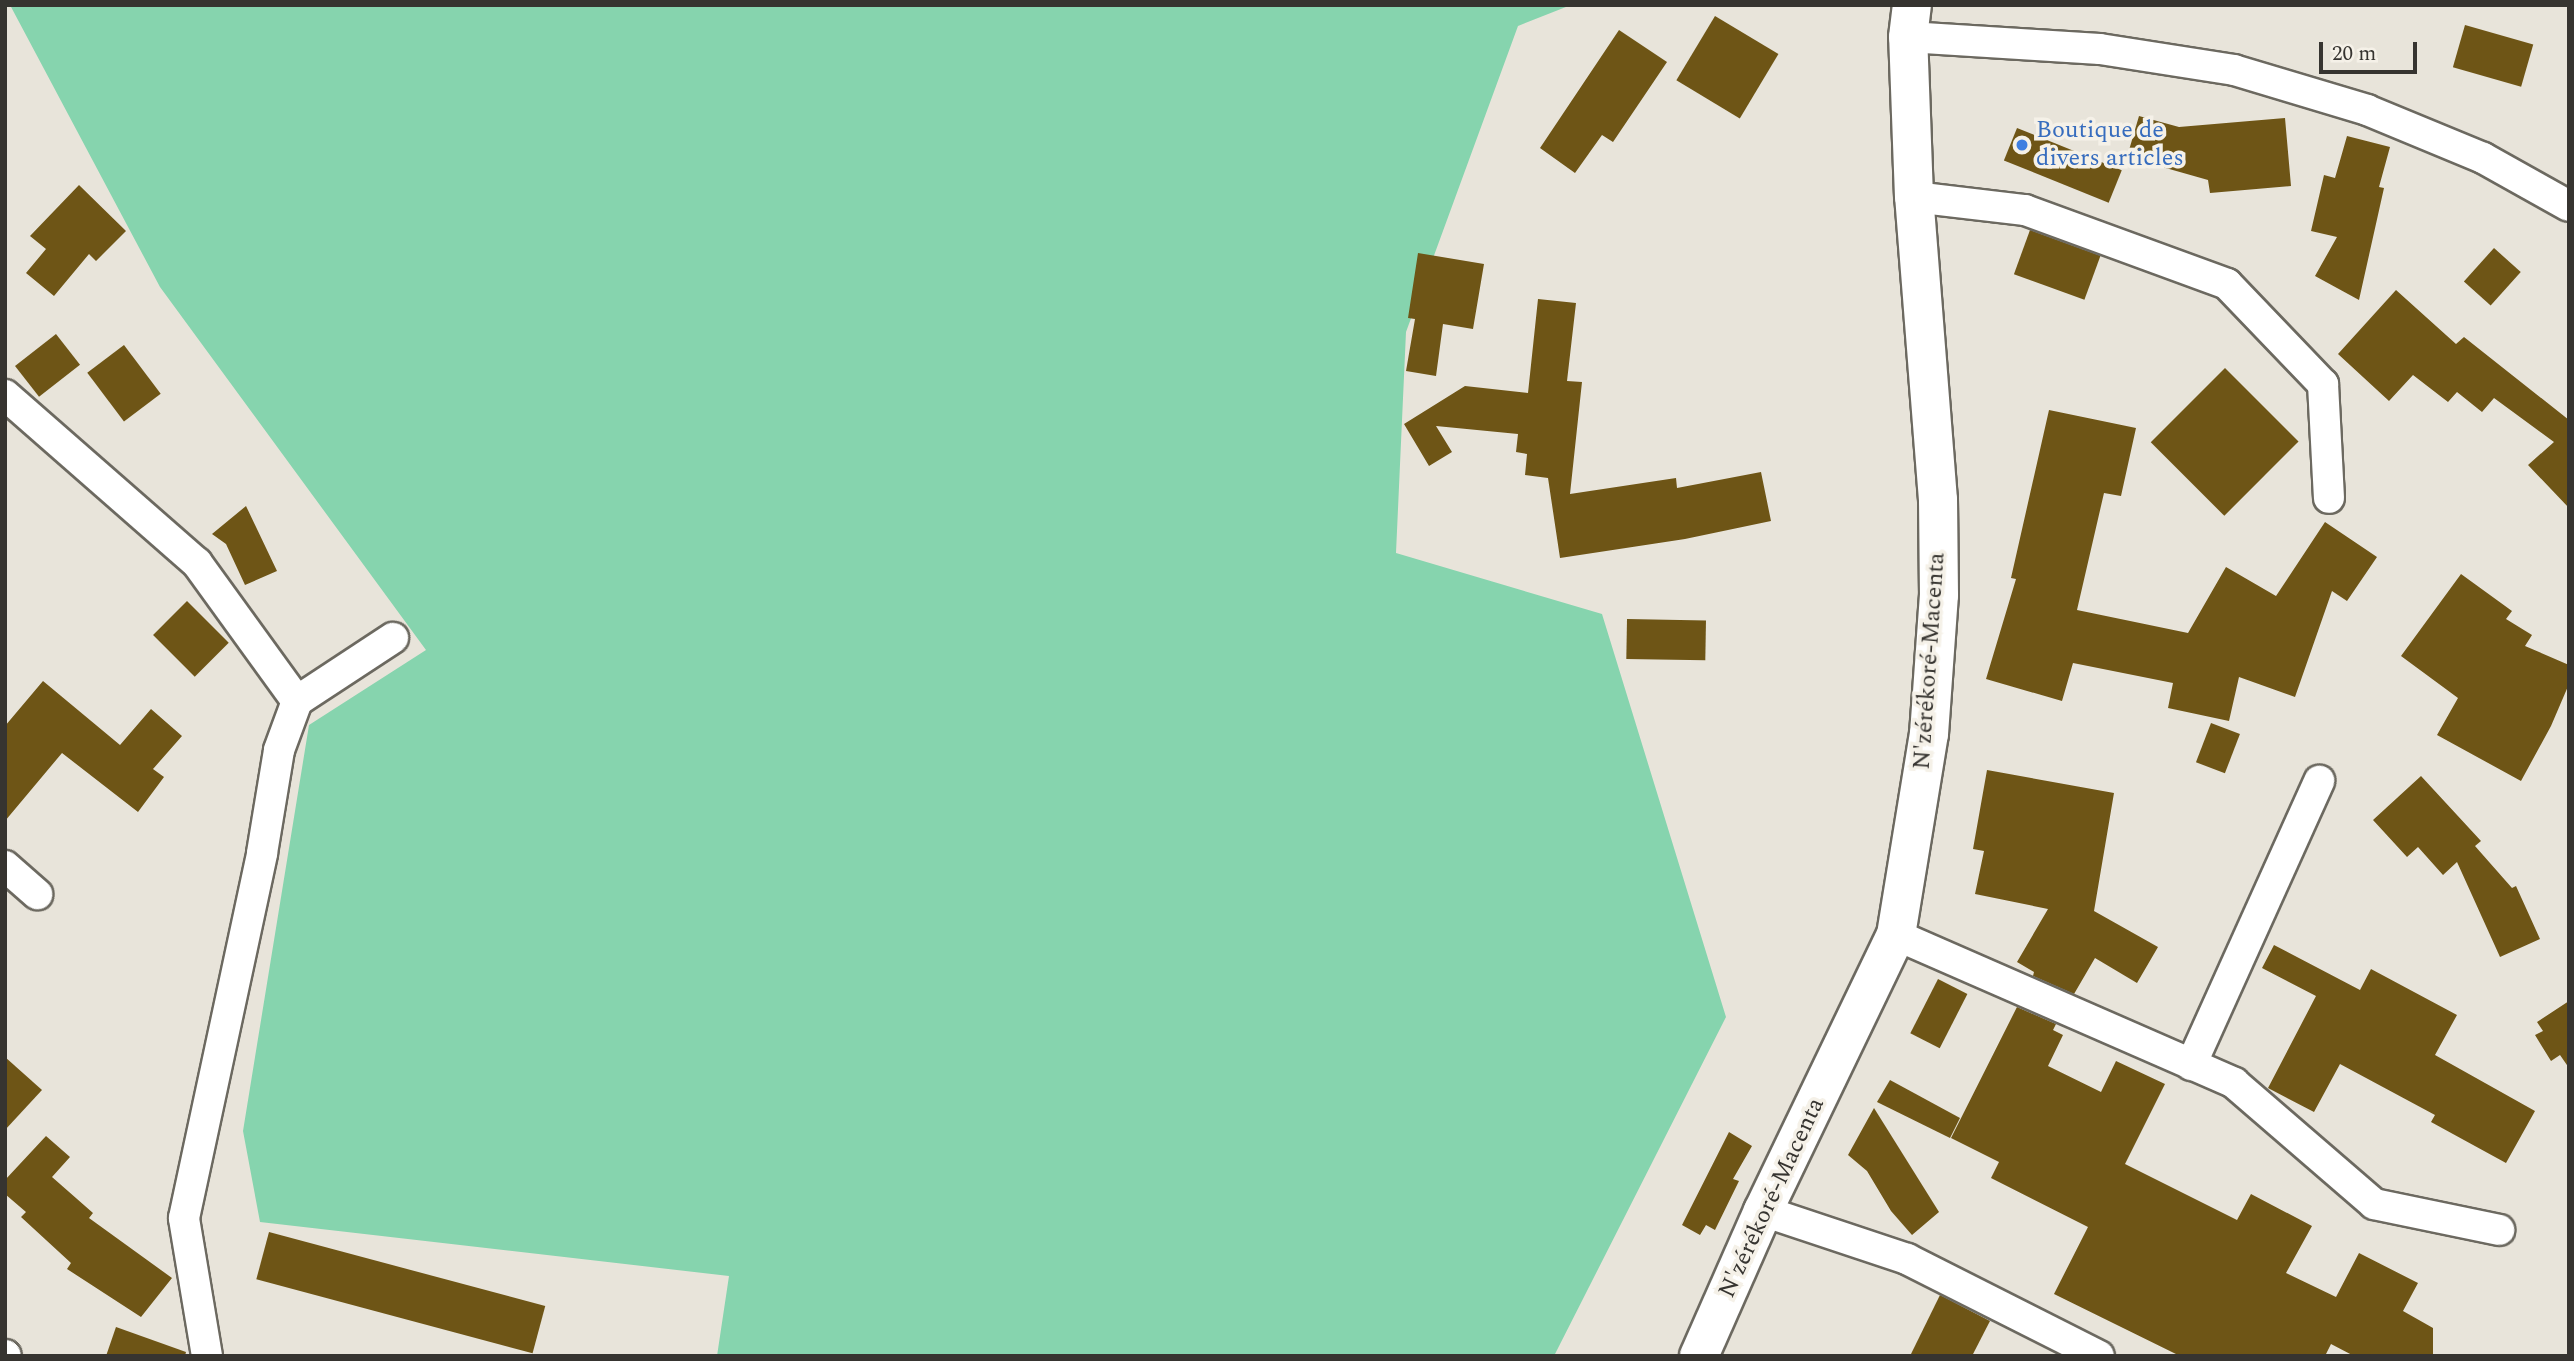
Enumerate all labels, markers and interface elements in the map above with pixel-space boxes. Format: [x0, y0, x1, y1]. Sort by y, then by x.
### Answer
scale bar [2322, 28, 2420, 72]
text: 20 m [2332, 38, 2376, 70]
place label: Boutique de divers articles [2036, 117, 2184, 173]
marker: Boutique de divers articles [2014, 137, 2030, 153]
street label: N'zérékoré-Macenta [1908, 551, 1952, 771]
street label: N'zérékoré-Macenta [1713, 1093, 1831, 1303]

